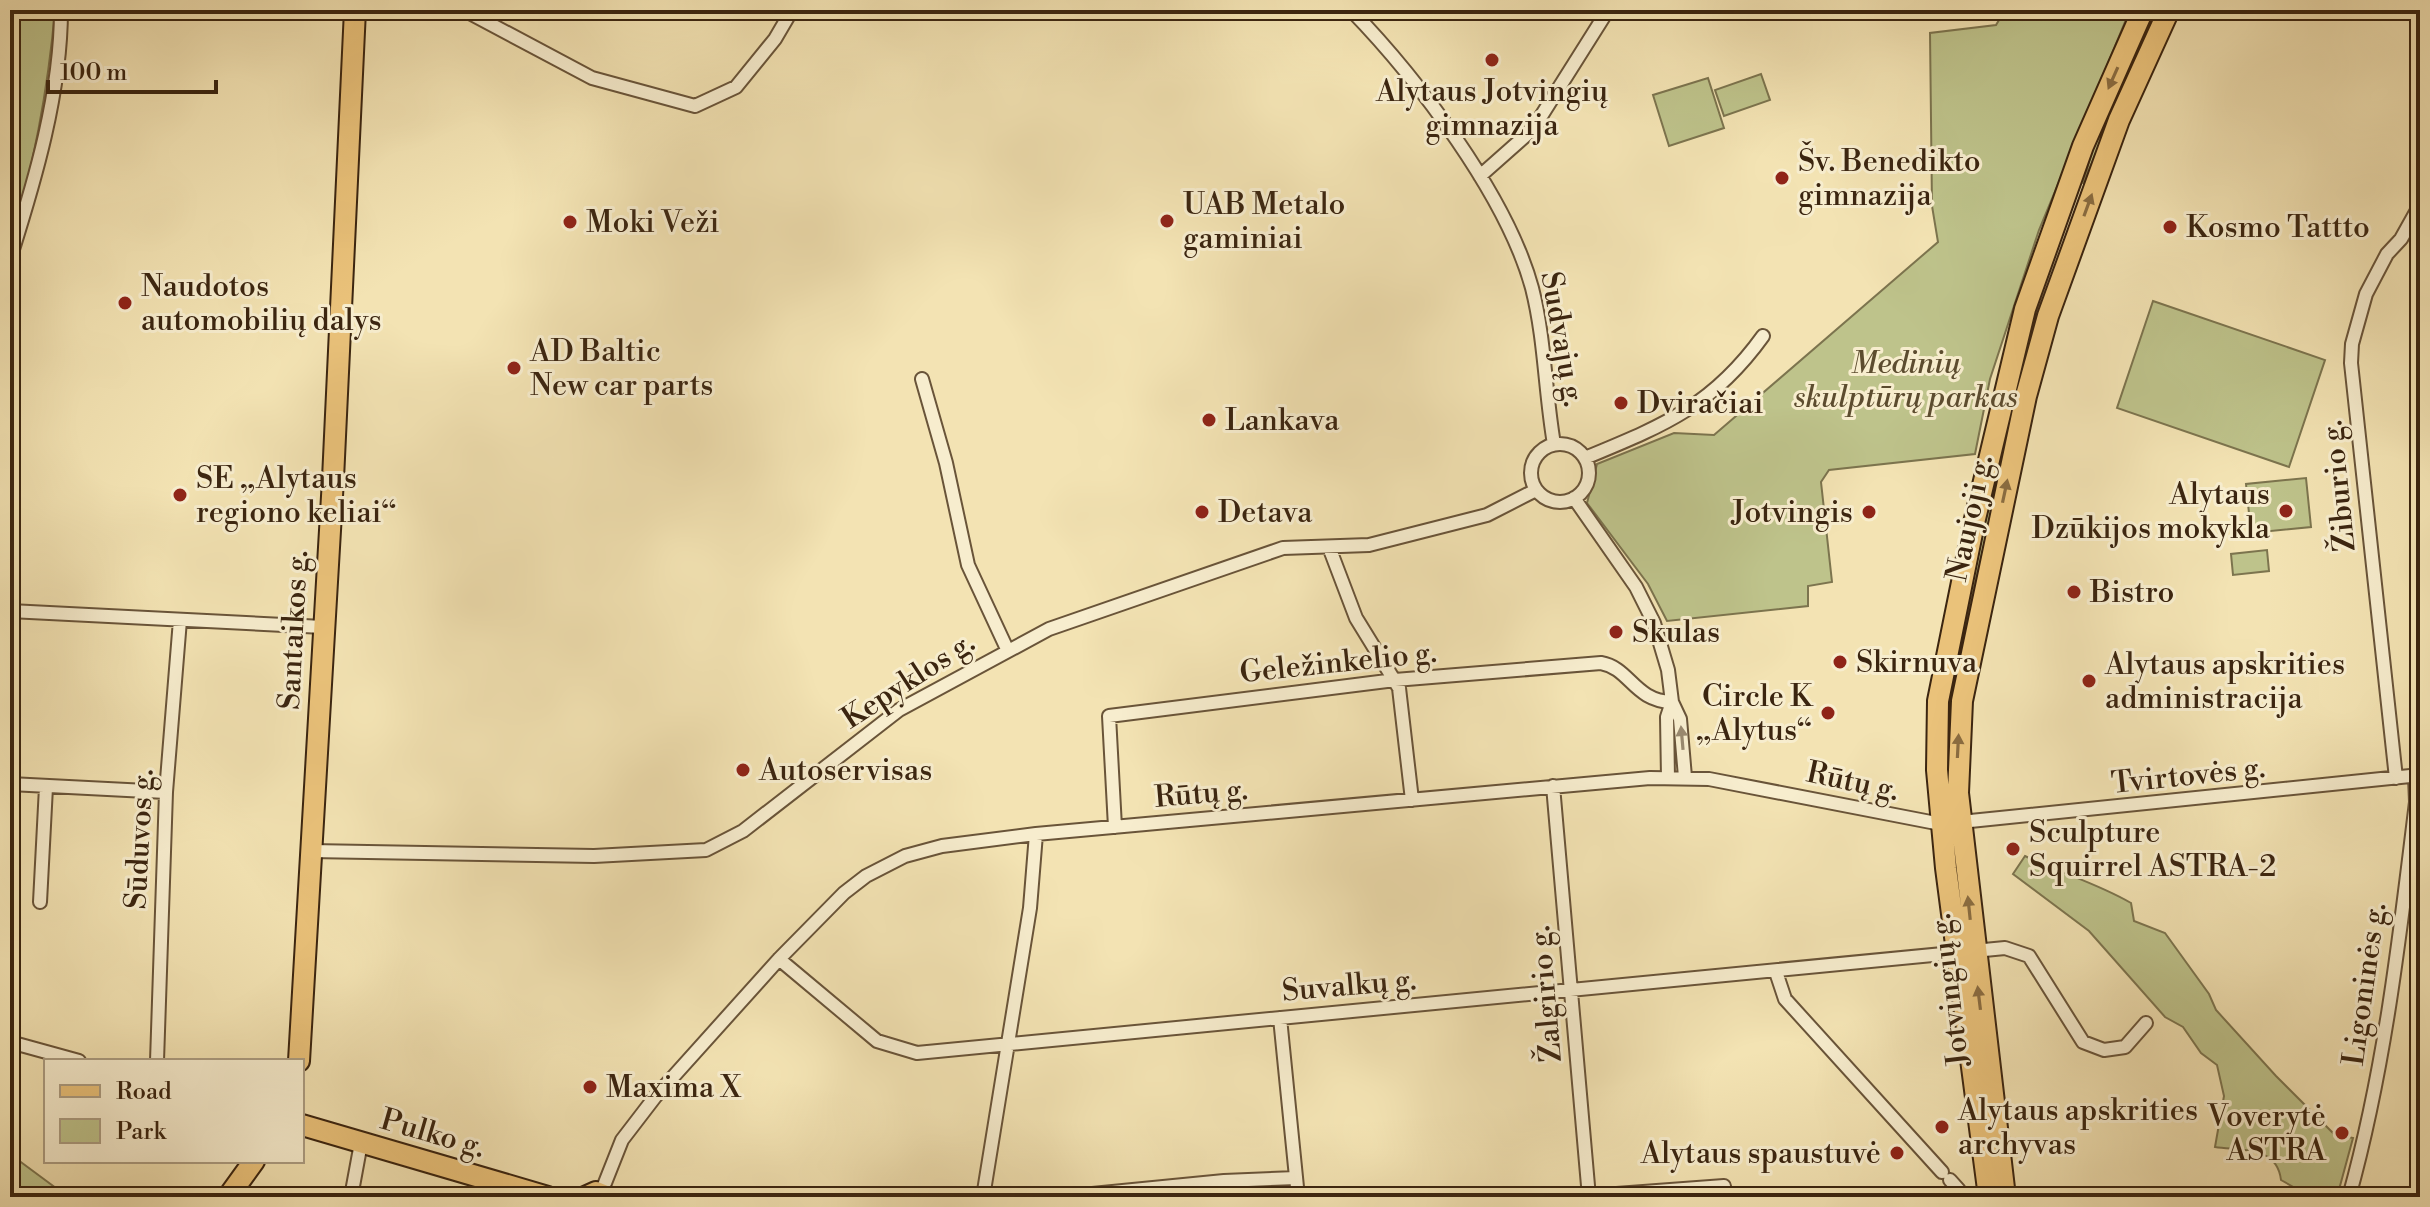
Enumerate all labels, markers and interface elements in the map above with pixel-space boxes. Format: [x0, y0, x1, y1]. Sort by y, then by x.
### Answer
scale bar [48, 44, 216, 94]
marker: Alytaus Jotvingių gimnazija [1483, 51, 1501, 69]
text: 100 m [60, 58, 127, 88]
one-way arrow [2106, 66, 2119, 90]
place label: Alytaus Jotvingių gimnazija [1375, 73, 1608, 145]
place label: Šv. Benedikto gimnazija [1798, 141, 1981, 215]
marker: Šv. Benedikto gimnazija [1773, 169, 1791, 187]
place label: UAB Metalo gaminiai [1183, 186, 1345, 258]
one-way arrow [2082, 192, 2095, 216]
place label: Moki Veži [586, 204, 720, 242]
place label: Kosmo Tattto [2186, 209, 2370, 247]
marker: UAB Metalo gaminiai [1158, 212, 1176, 230]
marker: Moki Veži [561, 213, 579, 231]
marker: Kosmo Tattto [2161, 218, 2179, 236]
place label: Naudotos automobilių dalys [141, 268, 382, 340]
street label: Sudvajų g. [1531, 269, 1593, 410]
marker: Naudotos automobilių dalys [116, 294, 134, 312]
place label: AD Baltic New car parts [529, 333, 713, 405]
park label: Medinių skulptūrų parkas [1793, 345, 2018, 417]
marker: AD Baltic New car parts [505, 359, 523, 377]
place label: Dviračiai [1637, 385, 1763, 423]
marker: Dviračiai [1612, 394, 1630, 412]
place label: Lankava [1225, 402, 1340, 440]
marker: Lankava [1200, 411, 1218, 429]
street label: Žiburio g. [2311, 418, 2365, 554]
street label: Naujoji g. [1938, 451, 2002, 585]
place label: SE „Alytaus regiono keliai“ [196, 460, 396, 532]
place label: Alytaus Dzūkijos mokykla [2031, 476, 2271, 548]
one-way arrow [2000, 478, 2012, 503]
marker: SE „Alytaus regiono keliai“ [171, 486, 189, 504]
place label: Detava [1218, 494, 1313, 532]
place label: Jotvingis [1731, 494, 1853, 532]
marker: Alytaus Dzūkijos mokykla [2277, 502, 2295, 520]
marker: Detava [1193, 503, 1211, 521]
marker: Jotvingis [1860, 503, 1878, 521]
street label: Santaikos g. [271, 549, 317, 711]
place label: Bistro [2089, 574, 2174, 612]
marker: Bistro [2065, 583, 2083, 601]
place label: Skulas [1632, 614, 1720, 652]
marker: Skulas [1607, 623, 1625, 641]
street label: Kepyklos g. [835, 624, 982, 738]
street label: Geležinkelio g. [1238, 634, 1438, 692]
place label: Skirnuva [1856, 644, 1978, 682]
place label: Alytaus apskrities administracija [2104, 646, 2345, 718]
marker: Skirnuva [1831, 653, 1849, 671]
marker: Alytaus apskrities administracija [2080, 672, 2098, 690]
place label: Circle K „Alytus“ [1696, 678, 1814, 750]
marker: Circle K „Alytus“ [1819, 704, 1837, 722]
one-way arrow [1675, 726, 1688, 751]
one-way arrow [1951, 733, 1964, 758]
street label: Tvirtovės g. [2109, 749, 2267, 803]
place label: Autoservisas [758, 752, 932, 790]
street label: Rūtų g. [1803, 754, 1903, 810]
marker: Autoservisas [734, 761, 752, 779]
street label: Sūduvos g. [117, 768, 163, 910]
street label: Rūtų g. [1153, 771, 1249, 817]
place label: Sculpture Squirrel ASTRA-2 [2029, 814, 2276, 886]
marker: Sculpture Squirrel ASTRA-2 [2004, 840, 2022, 858]
one-way arrow [1963, 896, 1976, 921]
street label: Ligoninės g. [2335, 900, 2395, 1068]
street label: Jotvingių g. [1922, 911, 1978, 1069]
street label: Žalgirio g. [1519, 924, 1571, 1064]
street label: Suvalkų g. [1280, 961, 1418, 1011]
one-way arrow [1973, 985, 1986, 1010]
legend [44, 1059, 304, 1163]
place label: Maxima X [606, 1069, 741, 1107]
text: Road [116, 1077, 172, 1107]
marker: Maxima X [581, 1078, 599, 1096]
place label: Alytaus apskrities archyvas [1957, 1092, 2198, 1164]
place label: Voverytė ASTRA [2206, 1098, 2327, 1170]
street label: Pulko g. [376, 1101, 489, 1167]
text: Park [116, 1117, 167, 1147]
marker: Alytaus apskrities archyvas [1933, 1118, 1951, 1136]
marker: Voverytė ASTRA [2333, 1124, 2351, 1142]
place label: Alytaus spaustuvė [1640, 1135, 1881, 1173]
marker: Alytaus spaustuvė [1888, 1144, 1906, 1162]

